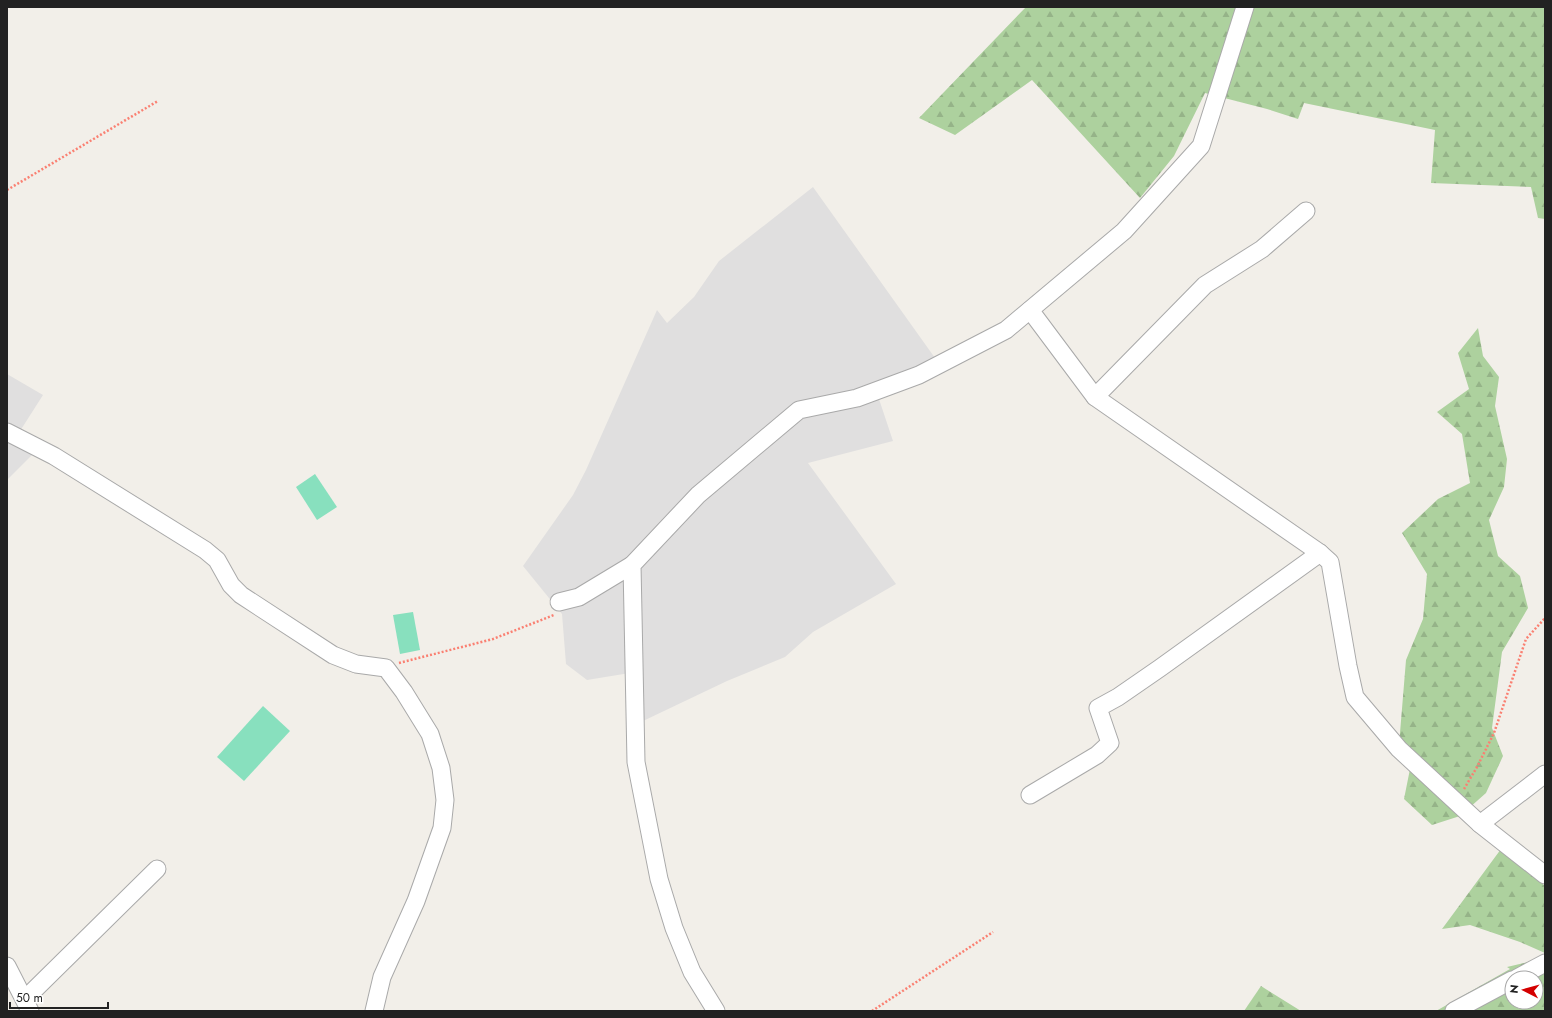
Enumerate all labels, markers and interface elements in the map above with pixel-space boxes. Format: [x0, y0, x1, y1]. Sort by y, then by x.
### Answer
north arrow [1504, 970, 1544, 1010]
scale bar [10, 984, 108, 1010]
text: N [1506, 984, 1522, 994]
text: 50 m [16, 989, 43, 1007]

